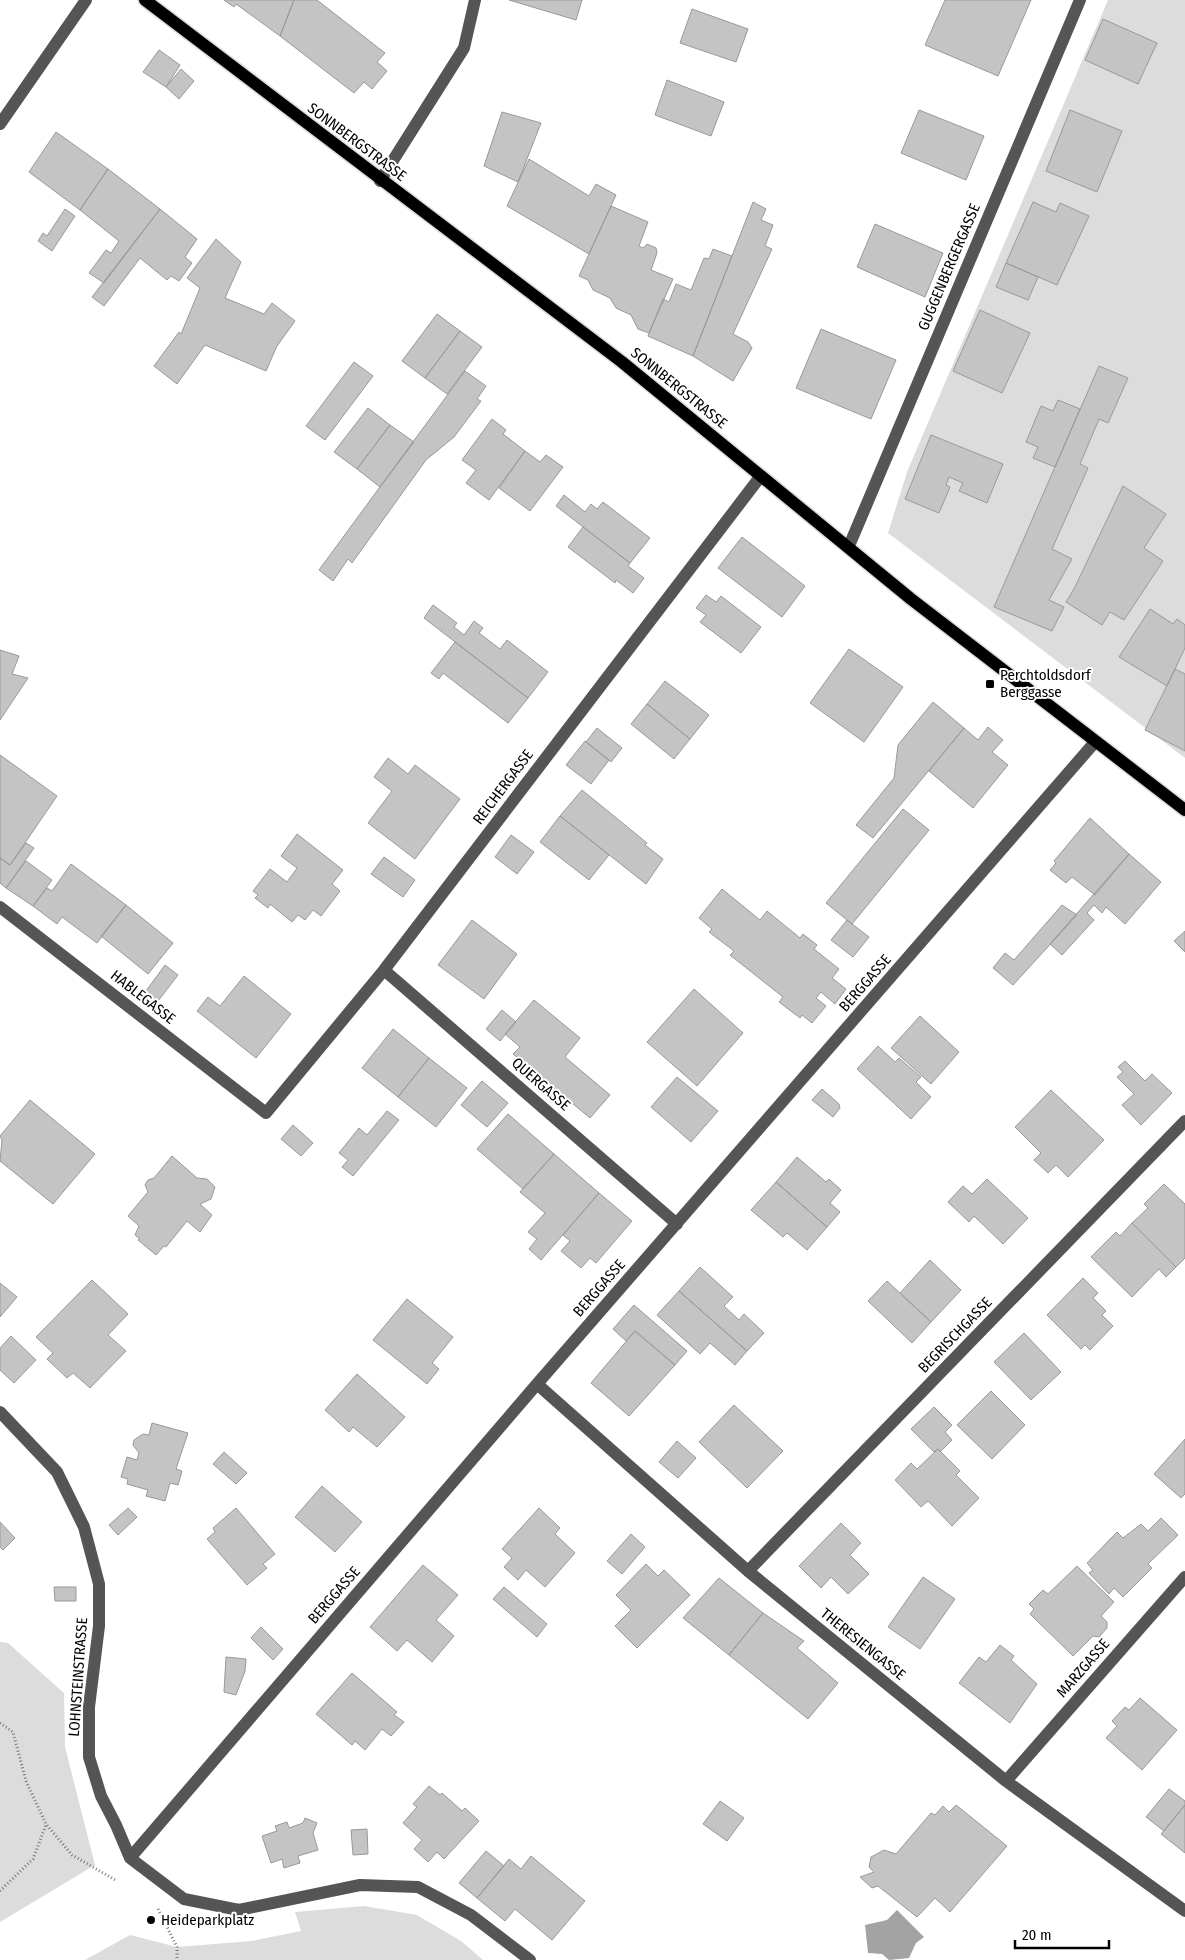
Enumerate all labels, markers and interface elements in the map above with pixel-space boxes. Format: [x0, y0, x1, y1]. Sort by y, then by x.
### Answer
street label: SONNBERGSTRASSE [304, 99, 410, 185]
street label: GUGGENBERGERGASSE [914, 201, 984, 333]
street label: SONNBERGSTRASSE [627, 344, 731, 432]
place label: Perchtoldsdorf Berggasse [1000, 666, 1092, 701]
marker: Perchtoldsdorf Berggasse [984, 678, 996, 690]
street label: REICHERGASSE [469, 746, 537, 828]
street label: BERGGASSE [835, 951, 895, 1015]
street label: HABLEGASSE [107, 966, 179, 1028]
street label: QUERGASSE [508, 1054, 574, 1114]
street label: BERGGASSE [569, 1256, 629, 1320]
street label: BEGRISCHGASSE [914, 1293, 996, 1377]
street label: BERGGASSE [304, 1563, 364, 1627]
street label: THERESIENGASSE [817, 1604, 909, 1684]
street label: LOHNSTEINSTRASSE [65, 1617, 91, 1737]
street label: MARZGASSE [1053, 1635, 1113, 1701]
place label: Heideparkplatz [161, 1911, 254, 1929]
marker: Heideparkplatz [145, 1914, 157, 1926]
scale bar [1015, 1918, 1109, 1950]
text: 20 m [1022, 1926, 1052, 1944]

